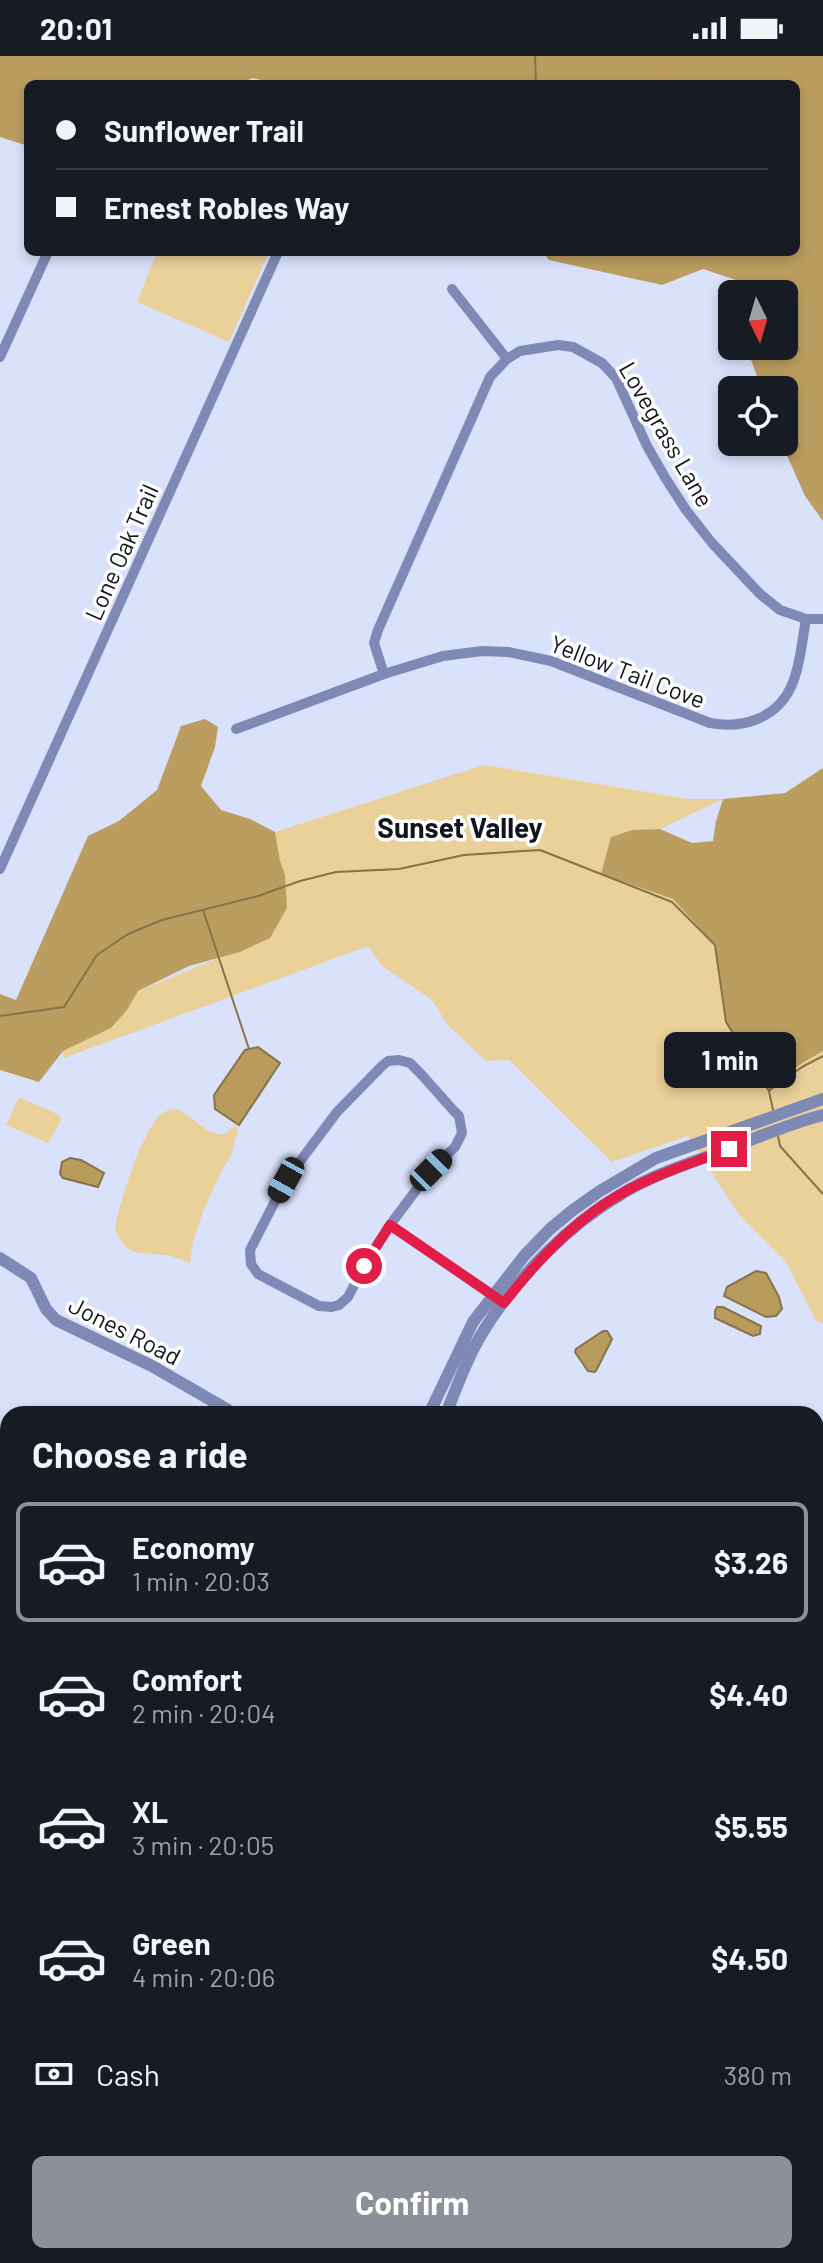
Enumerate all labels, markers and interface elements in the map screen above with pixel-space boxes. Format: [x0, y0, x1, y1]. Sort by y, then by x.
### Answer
text: 20:01 [40, 10, 112, 46]
text: Sunflower Trail [104, 112, 304, 148]
text: Ernest Robles Way [104, 189, 349, 225]
north arrow [718, 280, 798, 360]
map controls [718, 280, 798, 456]
street label: Lovegrass Lane [614, 356, 720, 512]
button: locate [718, 376, 798, 456]
street label: Lone Oak Trail [78, 479, 164, 625]
street label: Yellow Tail Cove [546, 628, 710, 714]
district label: Sunset Valley [377, 810, 543, 844]
callout: 1 min [663, 1033, 795, 1089]
text: 1 min [702, 1044, 758, 1075]
route end [711, 1131, 747, 1167]
car [406, 1145, 456, 1195]
car [264, 1153, 308, 1207]
route start [346, 1248, 382, 1284]
street label: Jones Road [64, 1289, 186, 1371]
text: Choose a ride [32, 1432, 248, 1475]
icon: car [36, 1526, 108, 1598]
text: Economy [132, 1529, 255, 1565]
text: $3.26 [714, 1544, 788, 1580]
text: 1 min · 20:03 [132, 1565, 270, 1596]
icon: car [36, 1658, 108, 1730]
text: Comfort [132, 1661, 242, 1697]
text: $4.40 [709, 1676, 788, 1712]
text: 2 min · 20:04 [132, 1697, 276, 1728]
icon: car [36, 1790, 108, 1862]
text: XL [132, 1793, 168, 1829]
text: $5.55 [714, 1808, 788, 1844]
text: 3 min · 20:05 [132, 1829, 274, 1860]
icon: car [36, 1922, 108, 1994]
text: Green [132, 1925, 211, 1961]
text: $4.50 [711, 1940, 788, 1976]
text: 4 min · 20:06 [132, 1961, 275, 1992]
icon: cash [32, 2052, 76, 2096]
text: Cash [96, 2056, 160, 2092]
text: 380 m [724, 2059, 792, 2090]
button: Confirm [32, 2156, 792, 2248]

